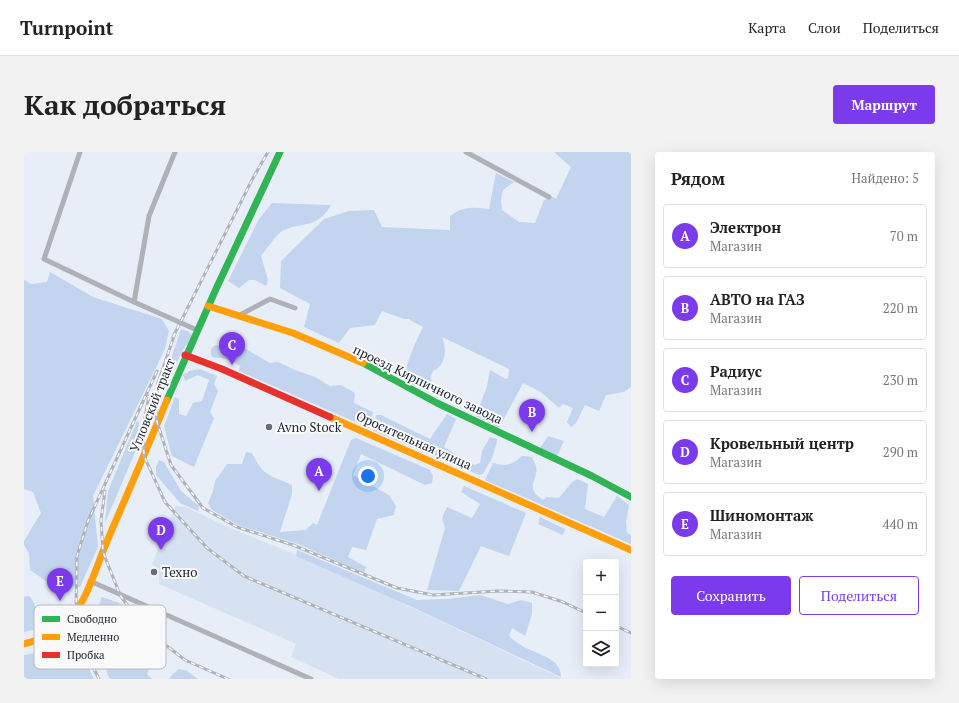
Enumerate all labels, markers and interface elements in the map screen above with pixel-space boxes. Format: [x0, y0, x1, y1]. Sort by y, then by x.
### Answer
text: Turnpoint [20, 15, 113, 40]
text: Карта [748, 18, 786, 37]
text: Слои [808, 18, 841, 37]
text: Поделиться [863, 18, 939, 37]
button: Маршрут [833, 85, 935, 124]
text: Как добраться [24, 86, 226, 123]
text: Рядом [671, 167, 725, 190]
text: Найдено: 5 [852, 169, 919, 187]
text: Электрон [710, 217, 781, 237]
text: A [680, 227, 690, 245]
text: 70 m [890, 227, 918, 245]
text: Магазин [710, 237, 762, 255]
text: АВТО на ГАЗ [710, 289, 805, 309]
text: B [681, 299, 689, 317]
text: 220 m [883, 299, 918, 317]
text: Магазин [710, 309, 762, 327]
pin: C [219, 332, 245, 365]
street label: проезд Кирпичного завода [350, 340, 506, 428]
street label: Угловский тракт [125, 355, 179, 454]
text: Радиус [710, 361, 762, 381]
text: C [681, 371, 689, 389]
text: 230 m [883, 371, 918, 389]
text: Магазин [710, 381, 762, 399]
pin: B [519, 399, 545, 432]
street label: Оросительная улица [353, 406, 475, 474]
place label: Avno Stoсk [277, 418, 342, 436]
marker: Avno Stoсk [264, 422, 274, 432]
text: Кровельный центр [710, 433, 854, 453]
text: D [680, 443, 690, 461]
text: 290 m [883, 443, 918, 461]
text: Магазин [710, 453, 762, 471]
pin: A [306, 458, 332, 491]
your location [358, 466, 378, 486]
text: Шиномонтаж [710, 505, 813, 525]
text: E [681, 515, 689, 533]
text: 440 m [883, 515, 918, 533]
pin: D [148, 517, 174, 550]
text: Магазин [710, 525, 762, 543]
map controls [583, 559, 619, 667]
button: + [583, 559, 619, 595]
place label: Техно [162, 563, 197, 581]
marker: Техно [149, 567, 159, 577]
pin: E [47, 568, 73, 601]
button: Сохранить [671, 576, 791, 615]
button: Поделиться [799, 576, 919, 615]
button: − [583, 595, 619, 631]
legend [34, 605, 166, 669]
text: Свободно [67, 612, 117, 626]
text: Медленно [67, 630, 119, 644]
button: layers [583, 631, 619, 667]
text: Пробка [67, 648, 105, 662]

